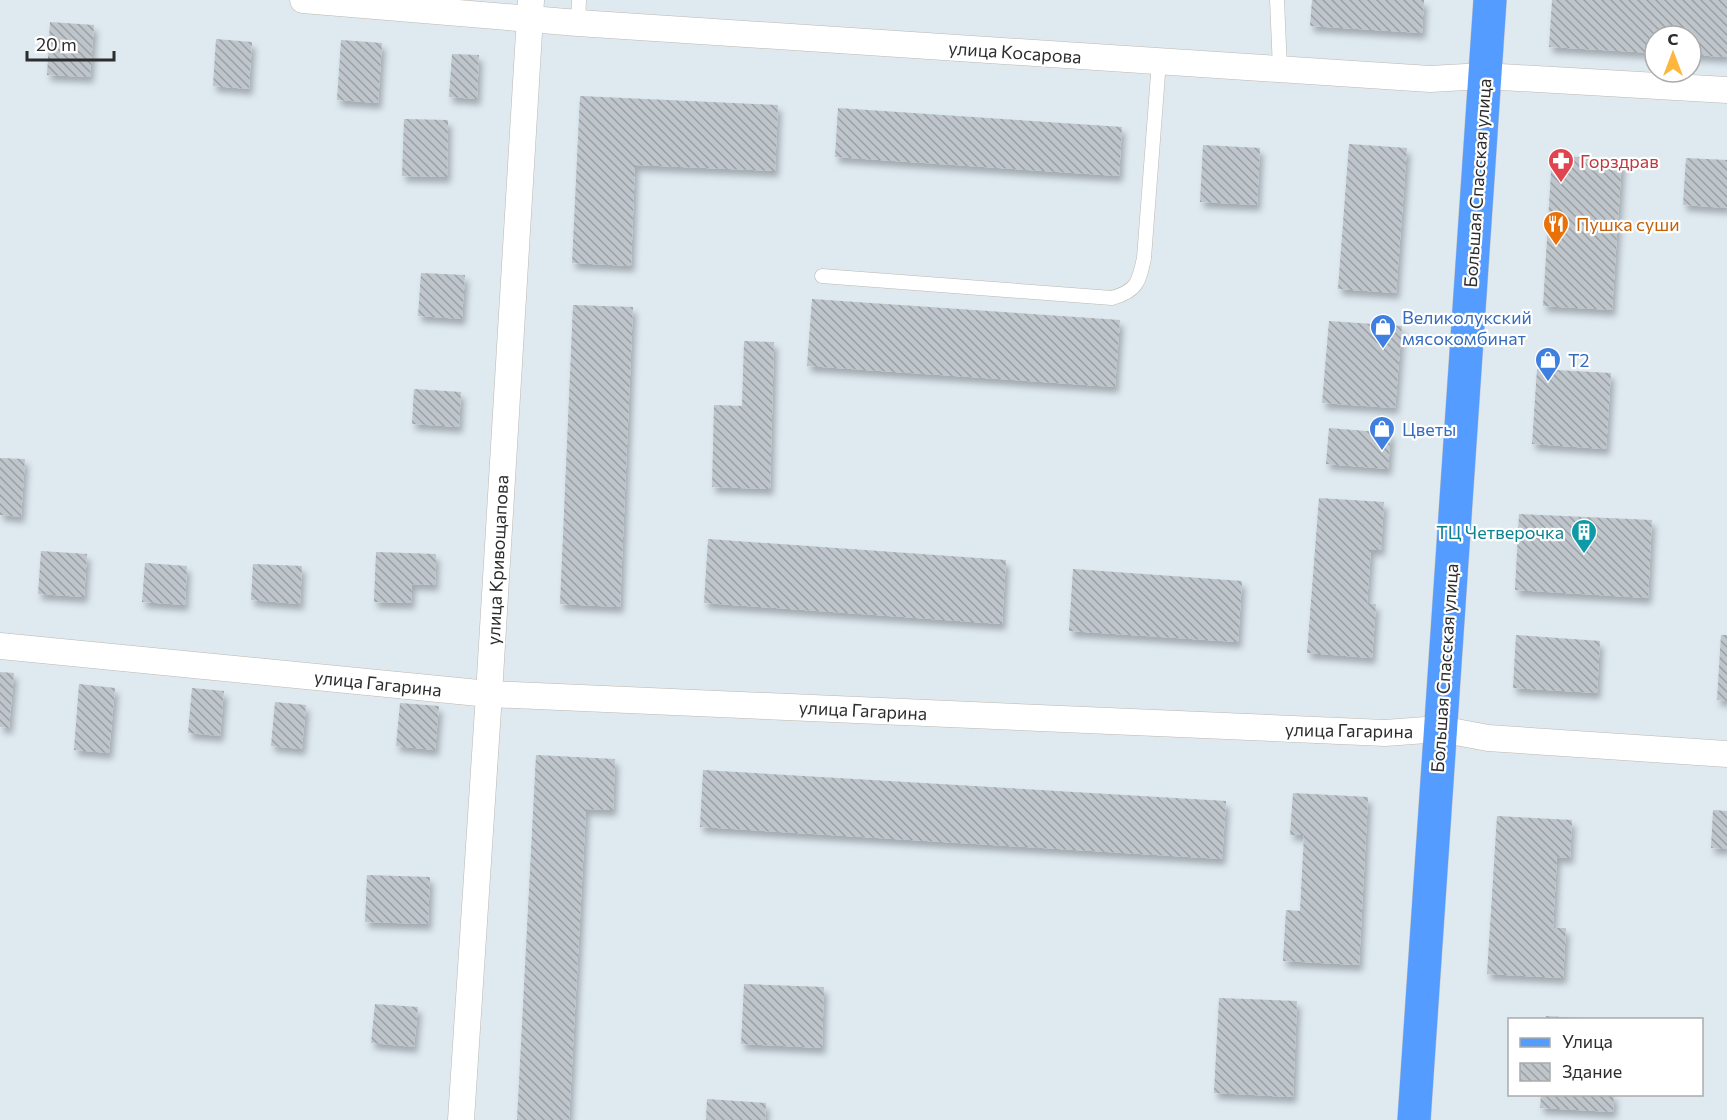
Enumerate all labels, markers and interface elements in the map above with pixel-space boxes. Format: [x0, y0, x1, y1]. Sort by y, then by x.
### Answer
scale bar [27, 24, 114, 62]
north arrow [1643, 24, 1703, 84]
text: С [1668, 29, 1679, 48]
text: 20 m [36, 33, 77, 55]
street label: улица Косарова [948, 36, 1082, 68]
street label: Большая Спасская улица [1459, 78, 1495, 288]
pharmacy icon: Горздрав [1546, 146, 1576, 184]
place label: Горздрав [1580, 150, 1659, 172]
restaurant icon: Пушка суши [1541, 209, 1571, 247]
place label: Пушка суши [1576, 213, 1680, 235]
place label: Великолукский мясокомбинат [1402, 306, 1532, 349]
shop icon: Великолукский мясокомбинат [1368, 312, 1398, 350]
shop icon: T2 [1533, 345, 1563, 383]
place label: T2 [1568, 349, 1590, 371]
shop icon: Цветы [1367, 414, 1397, 452]
place label: Цветы [1402, 418, 1456, 440]
street label: улица Кривощапова [482, 474, 512, 646]
building icon: ТЦ Четверочка [1569, 517, 1599, 555]
place label: ТЦ Четверочка [1436, 521, 1564, 543]
street label: Большая Спасская улица [1426, 563, 1462, 773]
street label: улица Гагарина [313, 665, 443, 701]
street label: улица Гагарина [798, 696, 928, 724]
street label: улица Гагарина [1285, 718, 1413, 742]
legend [1508, 1018, 1703, 1096]
text: Улица [1562, 1030, 1613, 1052]
text: Здание [1562, 1060, 1622, 1082]

